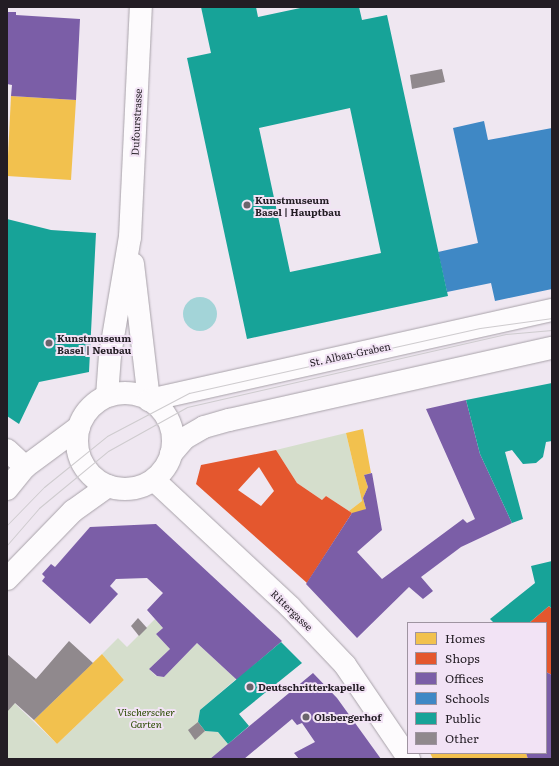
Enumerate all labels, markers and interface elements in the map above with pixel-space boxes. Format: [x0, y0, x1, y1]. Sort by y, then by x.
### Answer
street label: Dufourstrasse [128, 88, 144, 156]
place label: Kunstmuseum Basel | Hauptbau [255, 193, 341, 216]
marker: Kunstmuseum Basel | Hauptbau [242, 200, 252, 210]
place label: Kunstmuseum Basel | Neubau [57, 331, 131, 354]
marker: Kunstmuseum Basel | Neubau [44, 338, 54, 348]
street label: St. Alban-Graben [308, 340, 392, 368]
street label: Rittergasse [269, 587, 315, 633]
legend [407, 622, 547, 754]
text: Homes [445, 629, 485, 647]
text: Shops [445, 649, 480, 667]
text: Offices [445, 669, 483, 687]
place label: Deutschritterkapelle [258, 681, 365, 693]
marker: Deutschritterkapelle [245, 682, 255, 692]
text: Schools [445, 689, 489, 707]
park label: Vischerscher Garten [117, 705, 175, 728]
text: Public [445, 709, 481, 727]
place label: Olsbergerhof [314, 711, 382, 723]
marker: Olsbergerhof [301, 712, 311, 722]
text: Other [445, 729, 479, 747]

